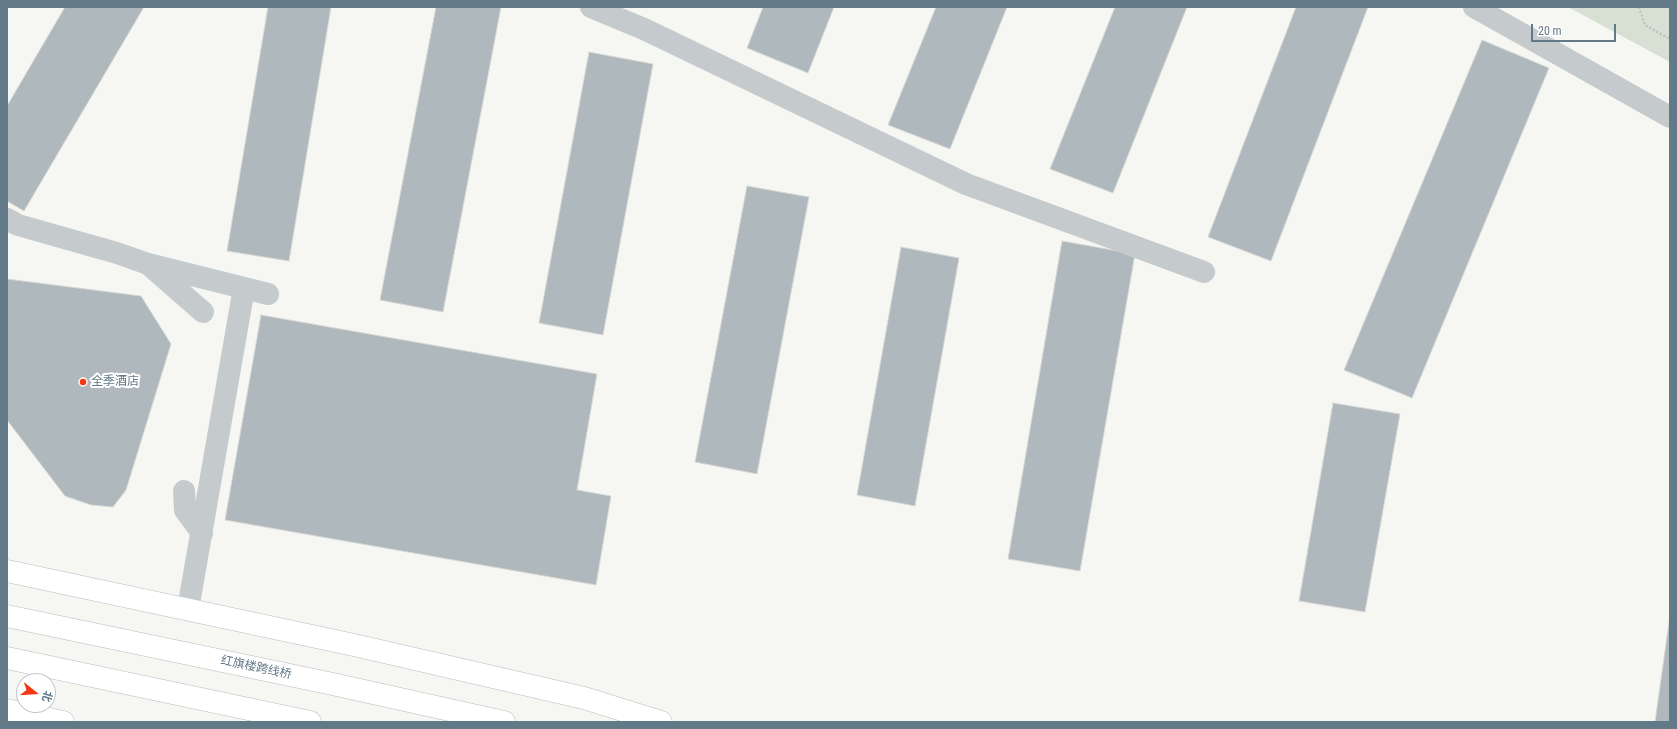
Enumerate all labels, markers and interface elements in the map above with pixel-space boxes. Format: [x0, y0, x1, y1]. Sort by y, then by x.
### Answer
scale bar [1533, 16, 1618, 42]
text: 20 m [1538, 24, 1562, 38]
place label: 全季酒店 [91, 375, 139, 389]
marker: 全季酒店 [78, 377, 88, 387]
street label: 红旗楼跨线桥 [219, 653, 293, 683]
north arrow [16, 673, 56, 713]
text: 北 [39, 689, 55, 704]

